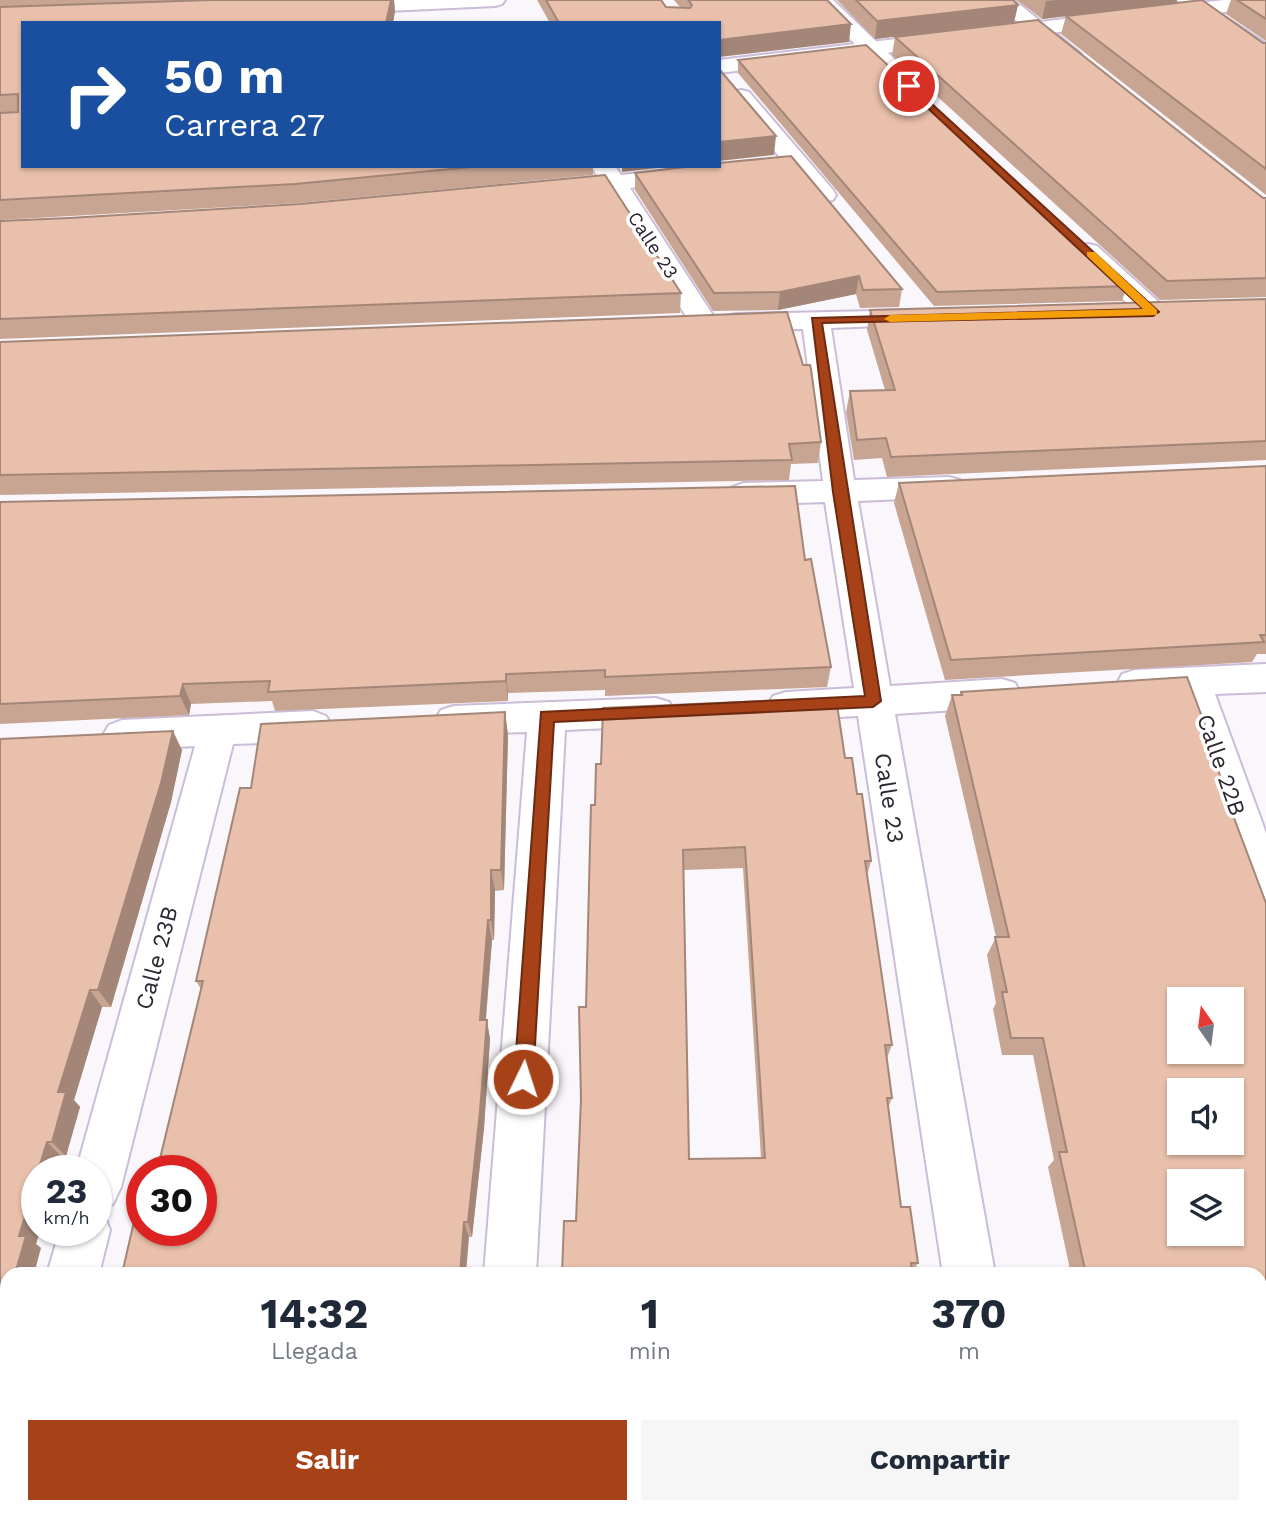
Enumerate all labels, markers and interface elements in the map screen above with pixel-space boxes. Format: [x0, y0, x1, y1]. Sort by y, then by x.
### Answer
text: 50 m [164, 47, 284, 105]
icon: right [49, 49, 140, 140]
pin [879, 56, 939, 116]
icon: arrive [890, 67, 928, 105]
text: Carrera 27 [164, 106, 325, 144]
street label: Calle 23 [623, 207, 683, 283]
street label: Calle 22B [1191, 711, 1251, 819]
street label: Calle 23 [869, 751, 909, 845]
street label: Calle 23B [130, 903, 184, 1013]
north arrow [1167, 987, 1244, 1064]
map controls [1167, 987, 1244, 1246]
position arrow [486, 1042, 560, 1116]
button: sound [1167, 1078, 1244, 1155]
speed limit sign: 30 [126, 1155, 217, 1246]
button: layers [1167, 1169, 1244, 1246]
text: 23 [46, 1170, 87, 1212]
text: km/h [43, 1207, 90, 1228]
text: 14:32 [260, 1289, 368, 1338]
text: 1 [641, 1289, 659, 1338]
text: 370 [931, 1289, 1007, 1338]
text: Llegada [271, 1338, 358, 1365]
text: min [629, 1338, 671, 1365]
text: m [958, 1338, 980, 1365]
button: Salir [28, 1420, 627, 1500]
button: Compartir [641, 1420, 1239, 1500]

